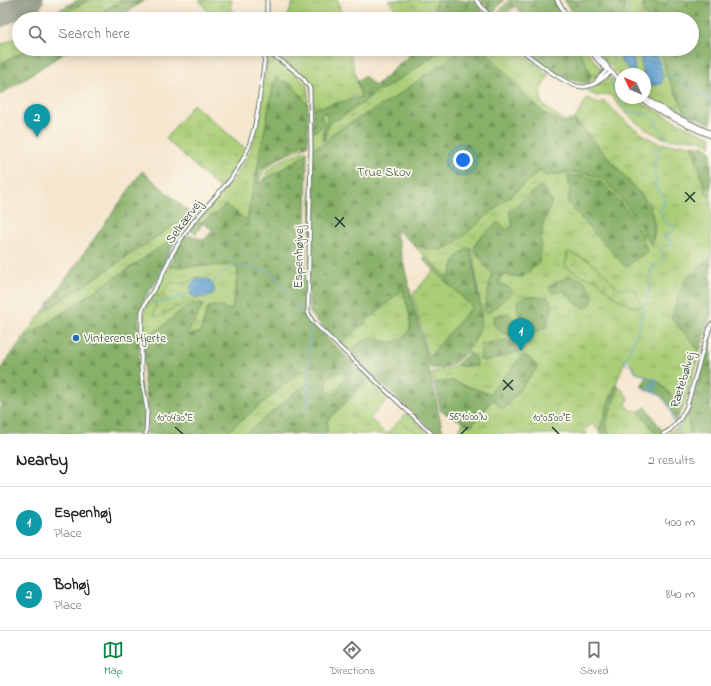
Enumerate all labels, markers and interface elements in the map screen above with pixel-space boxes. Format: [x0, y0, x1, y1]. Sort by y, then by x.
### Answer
search box [12, 12, 699, 56]
icon: search [26, 23, 48, 45]
text: Search here [58, 23, 130, 45]
north arrow [615, 68, 651, 104]
pin: 2 [24, 104, 50, 137]
your location [453, 150, 473, 170]
park label: True Skov [357, 163, 412, 182]
street label: Selkærvej [161, 196, 207, 248]
street label: Espenhøjvej [289, 225, 309, 289]
pin: 1 [508, 318, 534, 351]
place label: Vinterens Hjerte [83, 329, 166, 348]
marker: Vinterens Hjerte [71, 333, 81, 343]
street label: Rætebølvej [665, 349, 701, 410]
text: 56°10'00"N [448, 410, 488, 425]
text: 10°04'30"E [157, 411, 193, 426]
text: 10°05'00"E [533, 411, 571, 426]
text: Nearby [16, 448, 68, 473]
text: 2 results [648, 451, 695, 470]
text: Espenhøj [54, 502, 111, 524]
text: 1 [27, 513, 31, 532]
text: 400 m [665, 513, 695, 532]
text: Place [54, 524, 82, 543]
text: Bohøj [54, 574, 89, 596]
text: 2 [26, 585, 32, 604]
text: 840 m [666, 585, 695, 604]
text: Place [54, 596, 82, 615]
tab: Map [102, 639, 124, 679]
tab: Directions [329, 639, 375, 679]
tab: Saved [580, 639, 609, 679]

